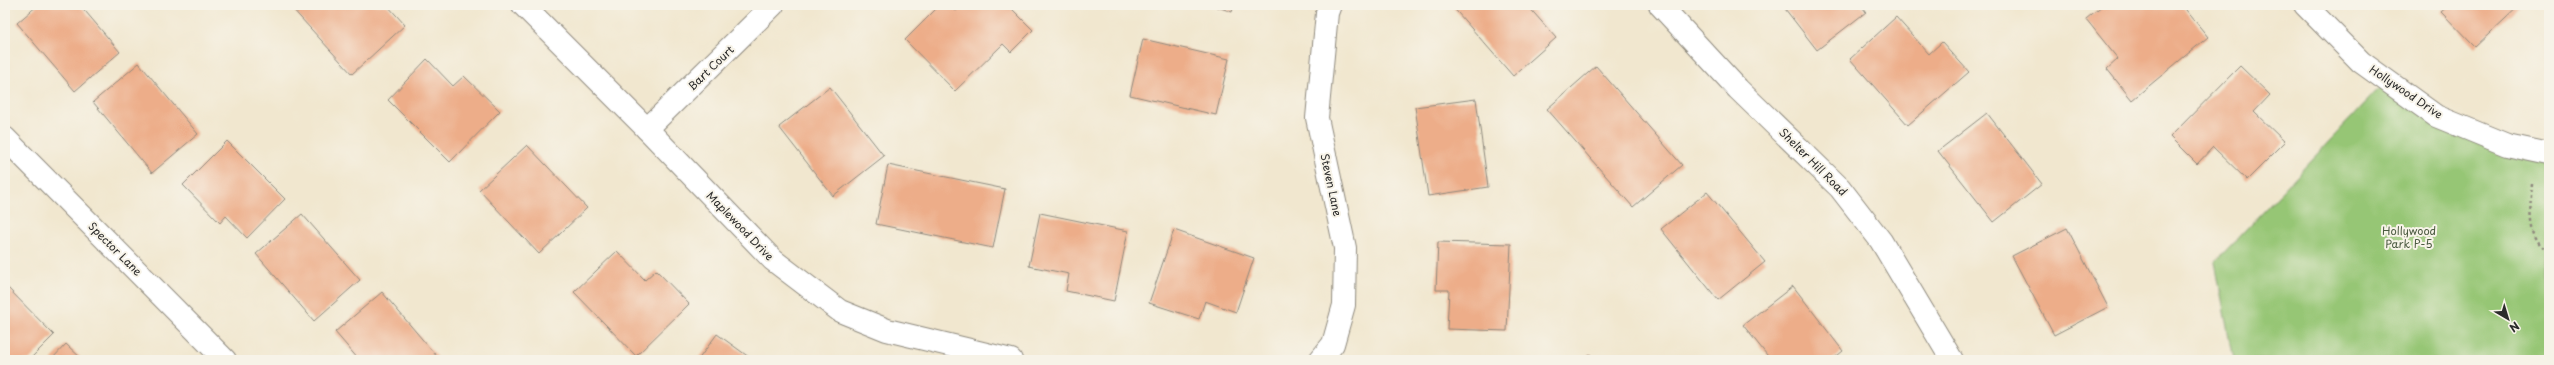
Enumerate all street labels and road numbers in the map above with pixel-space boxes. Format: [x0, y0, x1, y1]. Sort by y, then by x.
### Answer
street label: Bart Court [684, 41, 738, 94]
street label: Hollywood Drive [2366, 61, 2447, 123]
street label: Shelter Hill Road [1775, 124, 1851, 200]
street label: Steven Lane [1317, 152, 1346, 218]
street label: Maplewood Drive [703, 187, 778, 264]
street label: Spector Lane [85, 218, 146, 279]

